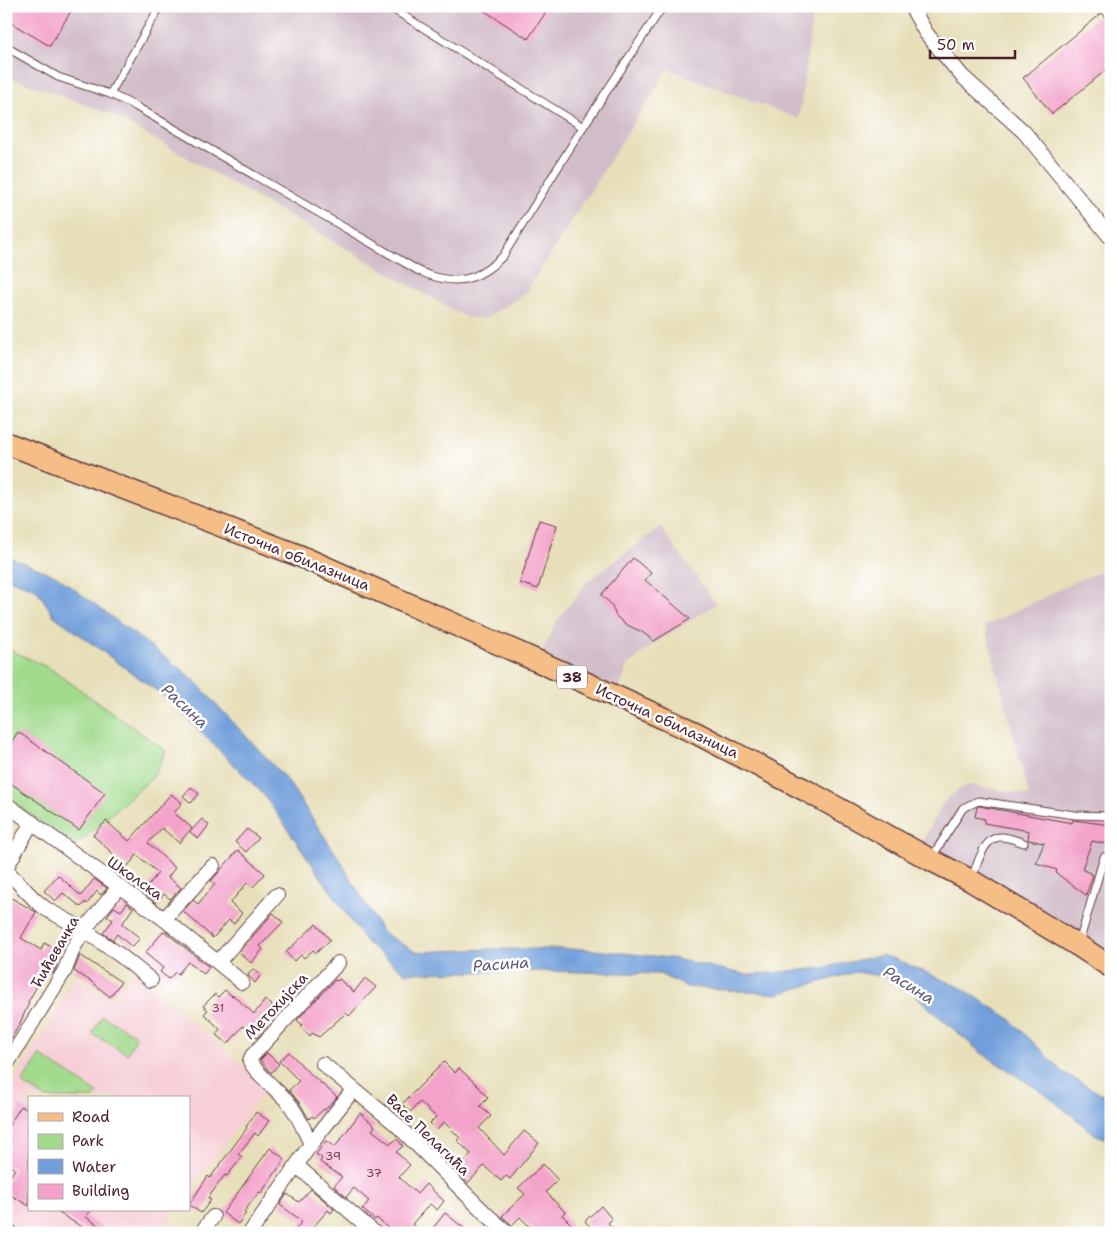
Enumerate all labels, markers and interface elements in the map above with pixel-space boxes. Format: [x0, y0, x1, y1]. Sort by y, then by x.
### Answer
scale bar [930, 28, 1014, 60]
text: 50 m [937, 35, 975, 55]
street label: Источна обилазница [221, 519, 373, 596]
road number: 38 [557, 666, 587, 689]
water label: Расина [157, 679, 213, 733]
street label: Источна обилазница [592, 679, 742, 763]
street label: Школска [103, 852, 167, 905]
street label: Ћићевачка [26, 912, 84, 992]
water label: Расина [472, 952, 530, 976]
water label: Расина [880, 961, 939, 1009]
street label: Метохијска [240, 968, 313, 1044]
house number: 31 [212, 1000, 224, 1016]
street label: Васе Пелагића [382, 1090, 475, 1181]
legend [28, 1096, 190, 1212]
text: Road [72, 1107, 110, 1127]
text: Park [72, 1131, 104, 1151]
house number: 39 [325, 1148, 341, 1164]
text: Water [72, 1157, 116, 1177]
house number: 37 [366, 1165, 382, 1181]
text: Building [72, 1181, 129, 1201]

